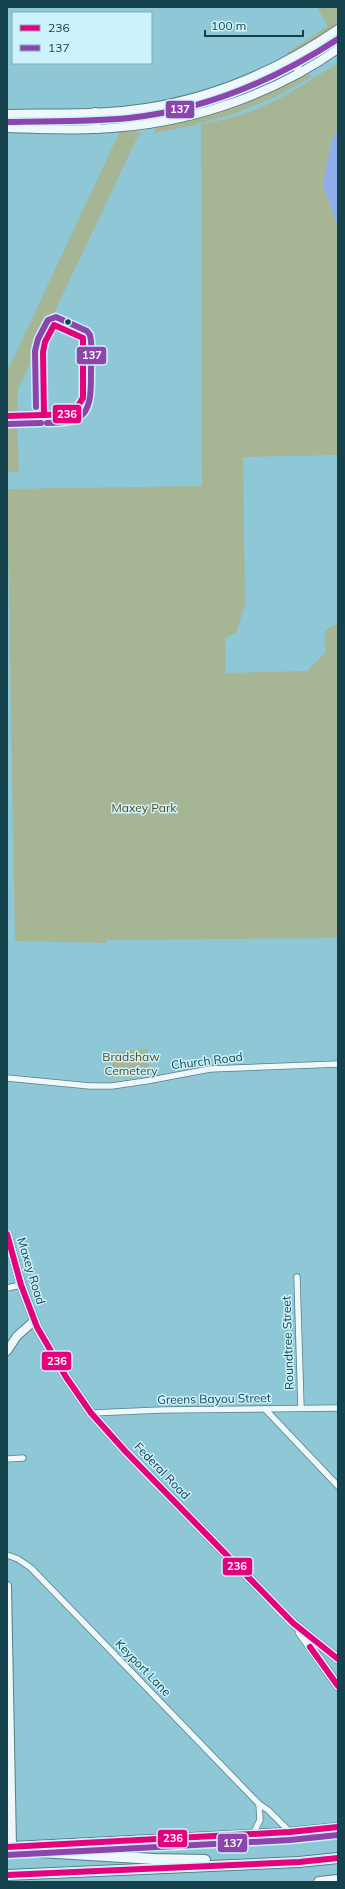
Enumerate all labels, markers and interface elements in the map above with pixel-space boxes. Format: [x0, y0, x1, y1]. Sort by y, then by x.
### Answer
legend [12, 12, 152, 64]
scale bar [205, 12, 303, 38]
text: 100 m [211, 18, 246, 33]
text: 236 [48, 20, 70, 35]
text: 137 [48, 40, 70, 55]
line badge: 137 [165, 100, 195, 119]
text: 137 [170, 102, 190, 116]
unlabelled marker [63, 317, 73, 327]
line badge: 137 [76, 346, 107, 365]
text: 137 [82, 348, 102, 362]
line badge: 236 [52, 404, 82, 424]
text: 236 [57, 407, 77, 421]
park label: Maxey Park [112, 800, 177, 815]
park label: Bradshaw Cemetery [102, 1049, 160, 1078]
street label: Church Road [170, 1049, 244, 1072]
street label: Maxey Road [14, 1236, 49, 1306]
street label: Roundtree Street [278, 1296, 297, 1390]
line badge: 236 [41, 1351, 72, 1371]
text: 236 [47, 1354, 67, 1368]
street label: Greens Bayou Street [157, 1390, 271, 1407]
street label: Federal Road [131, 1439, 193, 1502]
line badge: 236 [222, 1557, 253, 1576]
text: 236 [227, 1559, 247, 1573]
street label: Keyport Lane [112, 1636, 174, 1699]
line badge: 236 [157, 1829, 188, 1848]
text: 236 [163, 1831, 183, 1845]
line badge: 137 [217, 1833, 248, 1853]
text: 137 [223, 1836, 243, 1850]

